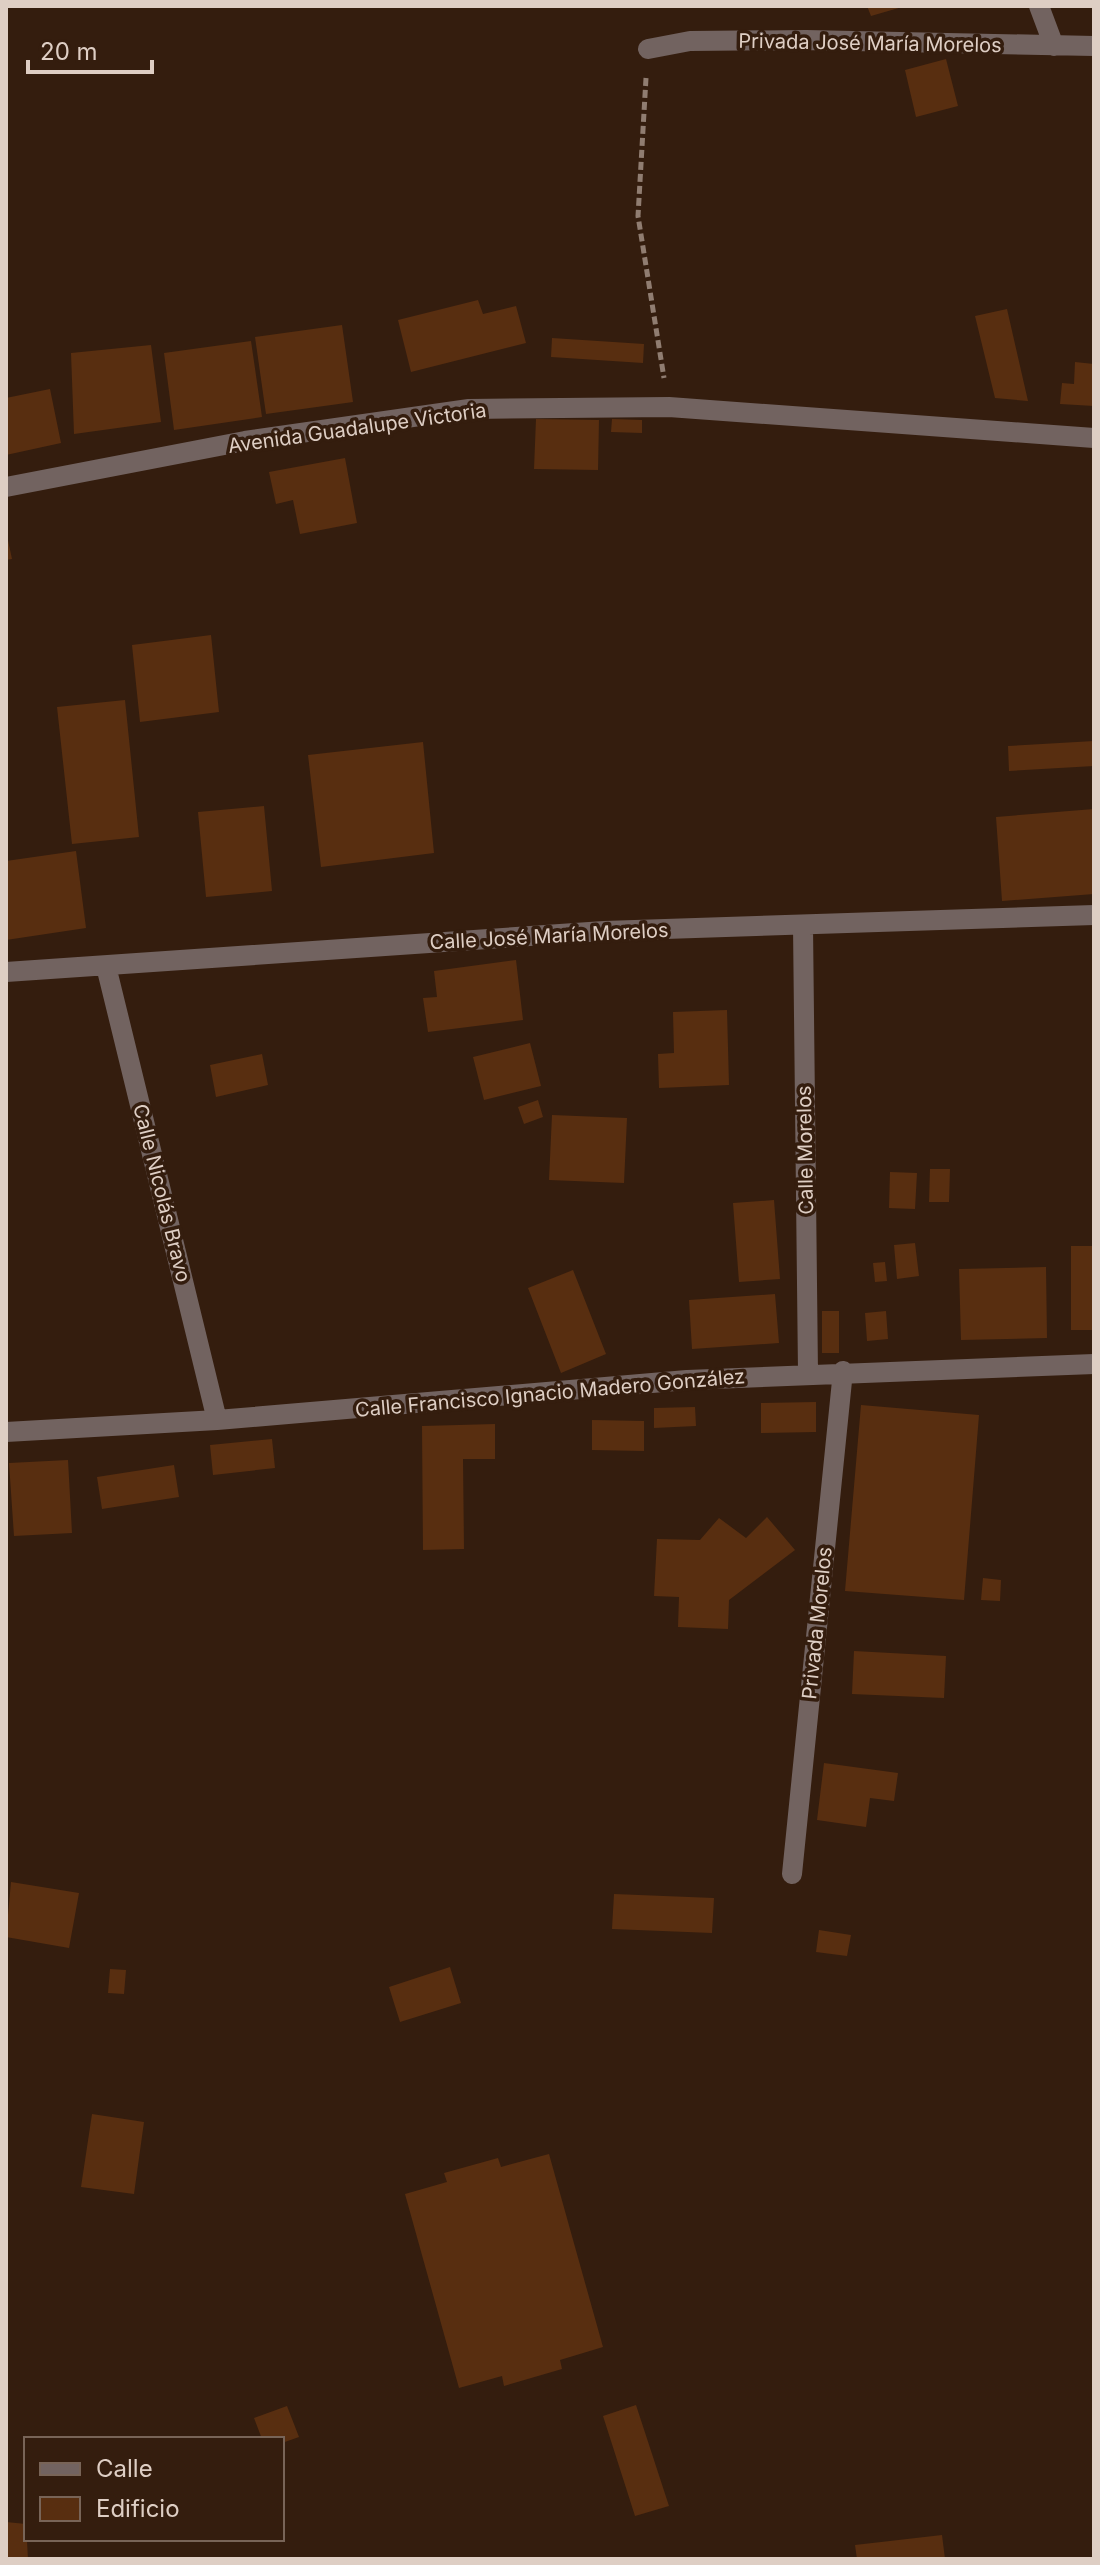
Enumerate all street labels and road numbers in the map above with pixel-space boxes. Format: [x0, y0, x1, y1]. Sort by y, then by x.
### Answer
street label: Privada José María Morelos [738, 29, 1002, 57]
street label: Avenida Guadalupe Victoria [226, 398, 488, 458]
street label: Calle José María Morelos [429, 918, 669, 954]
street label: Calle Morelos [792, 1085, 818, 1215]
street label: Calle Nicolás Bravo [128, 1101, 196, 1285]
street label: Calle Francisco Ignacio Madero González [354, 1364, 746, 1422]
street label: Privada Morelos [797, 1546, 837, 1700]

